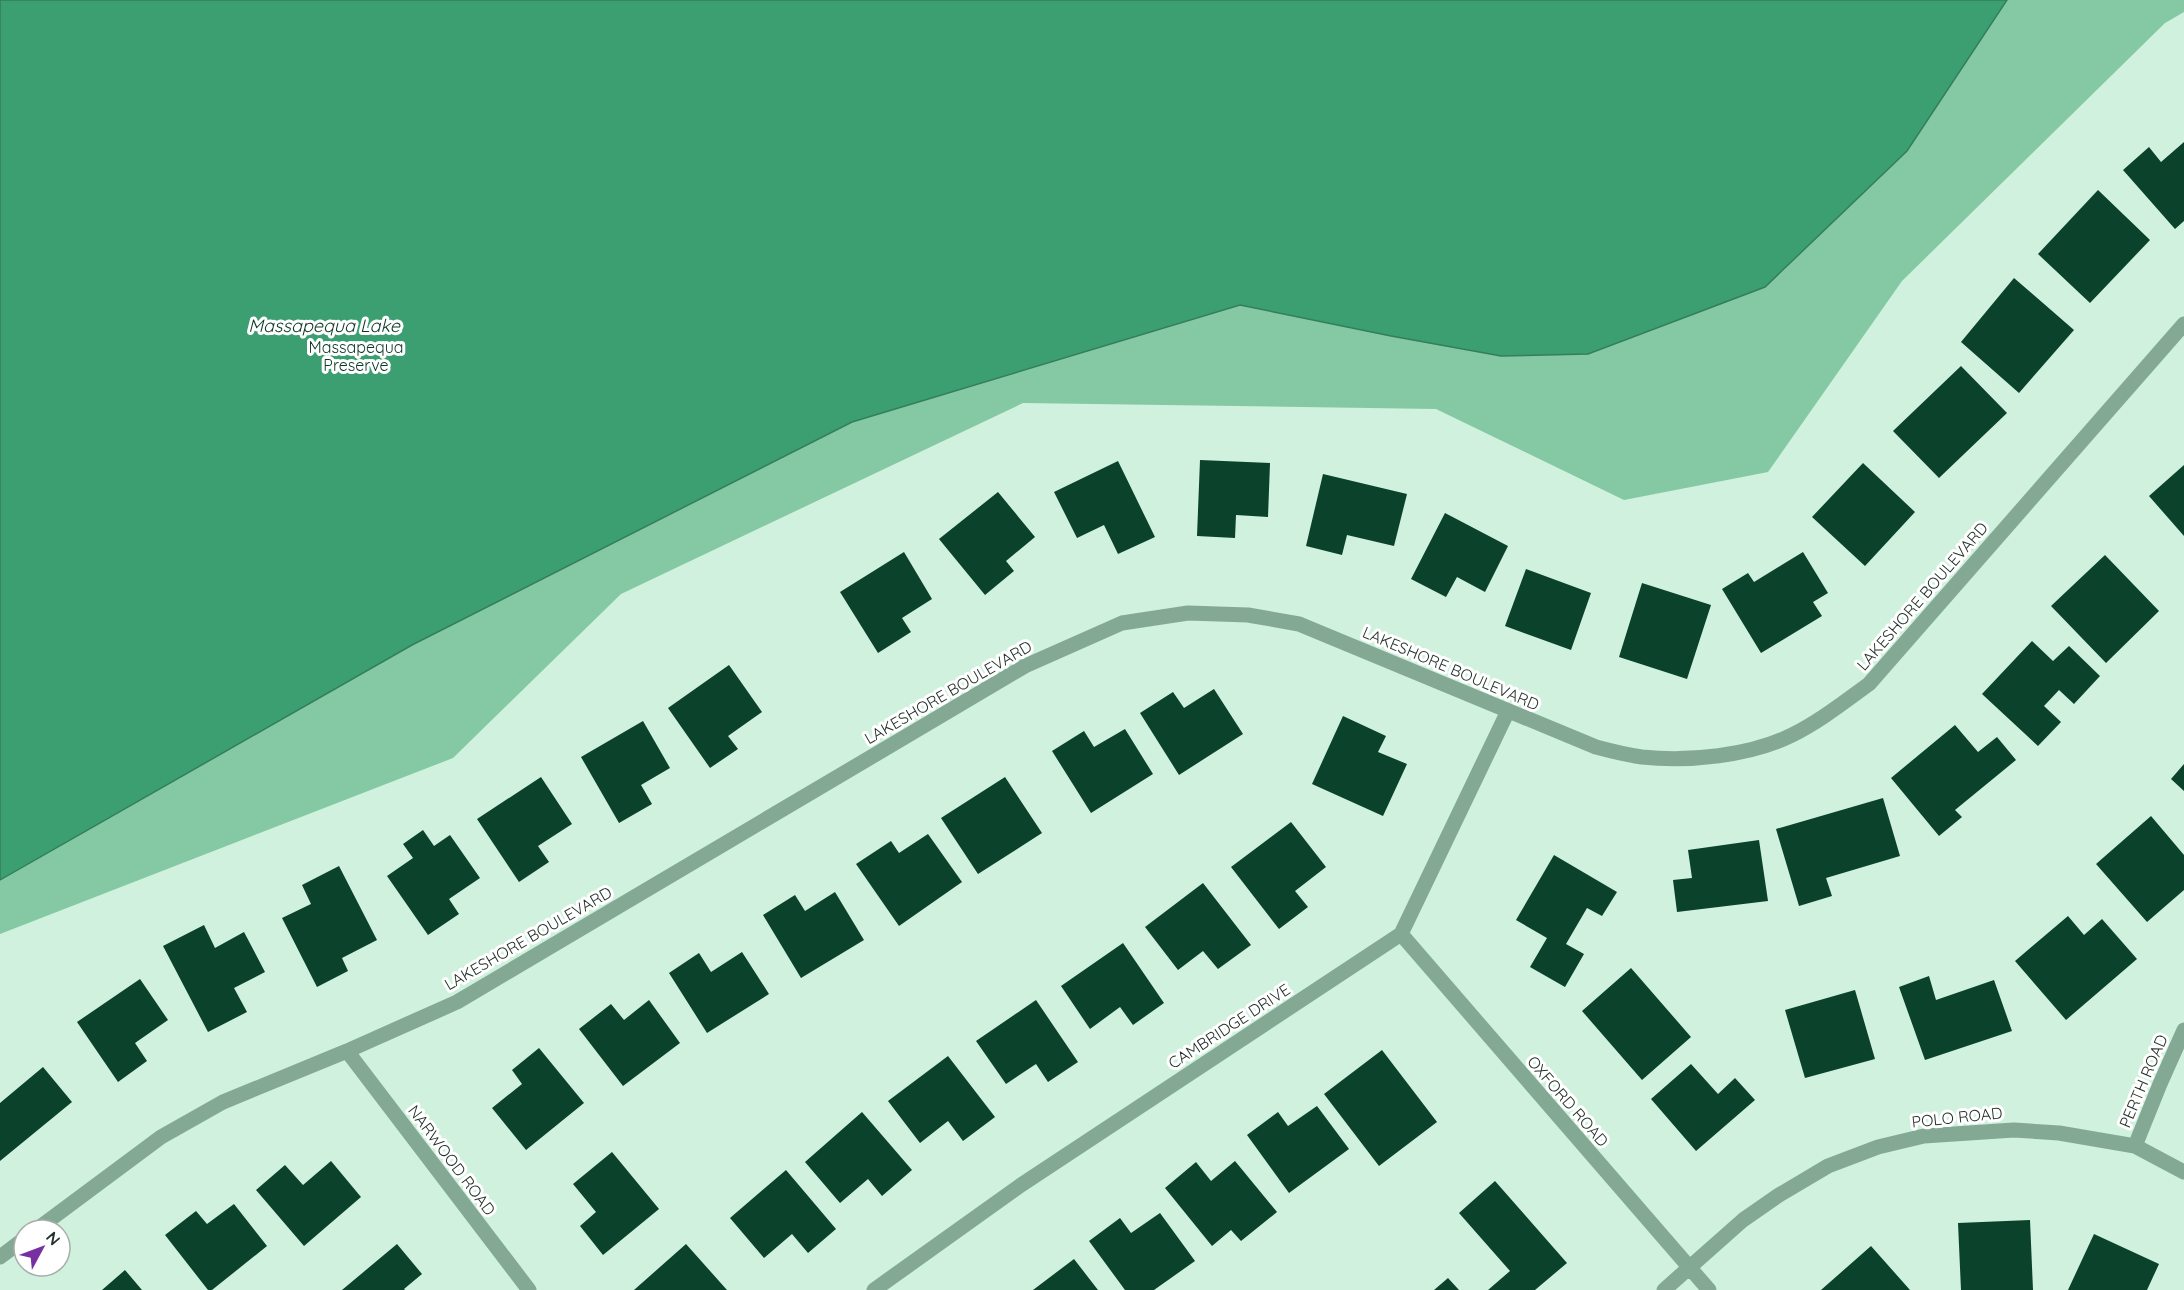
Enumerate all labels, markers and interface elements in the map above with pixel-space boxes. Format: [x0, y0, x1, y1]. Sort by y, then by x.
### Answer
water label: Massapequa Lake [248, 314, 401, 337]
park label: Massapequa Preserve [309, 337, 404, 375]
street label: LAKESHORE BOULEVARD [1852, 518, 1992, 674]
street label: LAKESHORE BOULEVARD [1360, 622, 1542, 714]
street label: LAKESHORE BOULEVARD [861, 636, 1035, 748]
street label: LAKESHORE BOULEVARD [441, 882, 615, 994]
street label: CAMBRIDGE DRIVE [1164, 979, 1294, 1073]
street label: PERTH ROAD [2114, 1031, 2172, 1131]
street label: OXFORD ROAD [1523, 1051, 1613, 1151]
street label: NARWOOD ROAD [404, 1101, 500, 1219]
street label: POLO ROAD [1911, 1102, 2003, 1132]
north arrow [12, 1218, 72, 1278]
text: N [42, 1227, 65, 1249]

